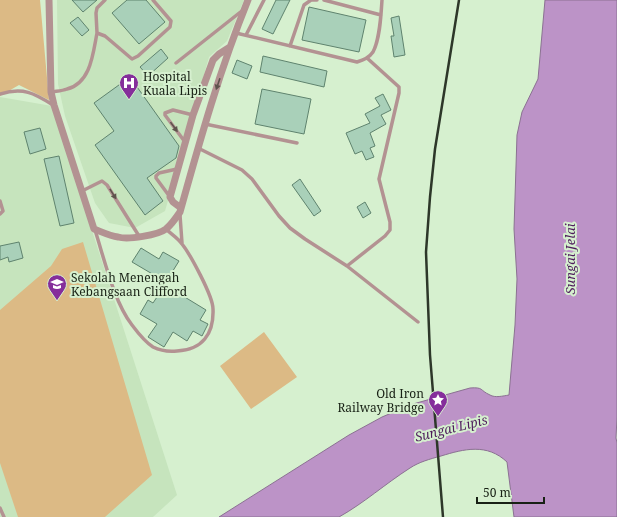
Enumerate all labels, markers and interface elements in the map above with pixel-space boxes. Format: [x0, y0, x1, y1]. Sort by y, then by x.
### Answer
place label: Hospital Kuala Lipis [143, 68, 207, 99]
hospital icon: Hospital Kuala Lipis [118, 72, 140, 100]
one-way arrow [214, 79, 220, 91]
one-way arrow [170, 122, 178, 133]
one-way arrow [109, 188, 116, 200]
water label: Sungai Jelai [561, 223, 579, 295]
place label: Sekolah Menengah Kebangsaan Clifford [71, 269, 188, 300]
school or university icon: Sekolah Menengah Kebangsaan Clifford [46, 273, 68, 301]
place label: Old Iron Railway Bridge [337, 385, 424, 416]
place icon: Old Iron Railway Bridge [427, 389, 449, 417]
water label: Sungai Lipis [413, 410, 489, 446]
scale bar [477, 479, 544, 505]
text: 50 m [483, 484, 511, 501]

